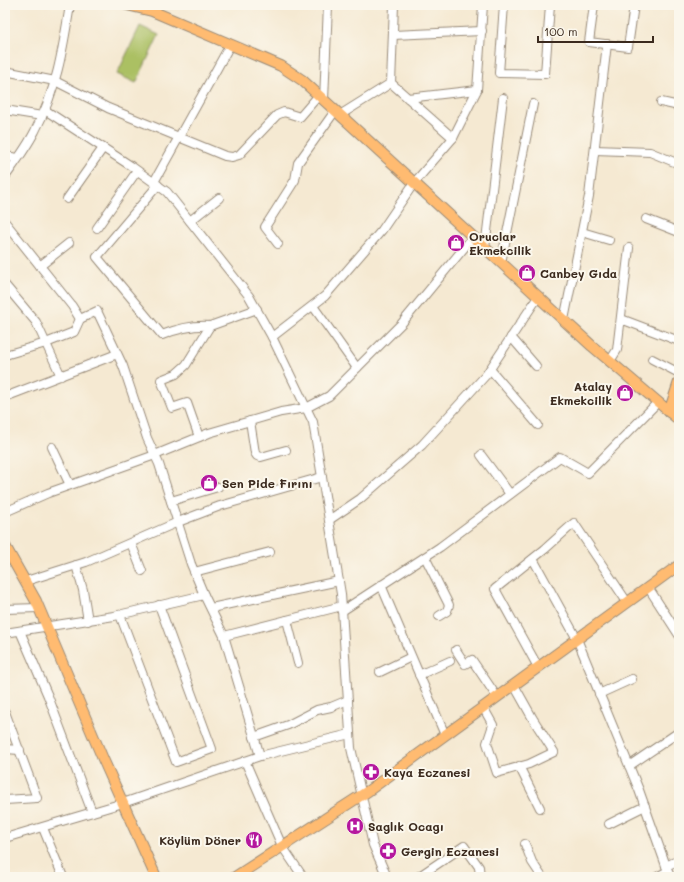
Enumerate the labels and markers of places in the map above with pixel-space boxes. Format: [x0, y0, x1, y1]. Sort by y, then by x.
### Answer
place label: Oruclar Ekmekcilik [469, 228, 531, 258]
shop icon: Oruclar Ekmekcilik [446, 233, 466, 253]
shop icon: Canbey Gıda [517, 263, 537, 283]
place label: Canbey Gıda [540, 265, 617, 281]
place label: Atalay Ekmekcilik [550, 378, 612, 408]
shop icon: Atalay Ekmekcilik [615, 383, 635, 403]
shop icon: Sen Pide Fırını [199, 473, 219, 493]
place label: Sen Pide Fırını [222, 475, 313, 491]
pharmacy icon: Kaya Eczanesi [361, 762, 381, 782]
place label: Kaya Eczanesi [384, 764, 471, 780]
hospital icon: Saglık Ocagı [345, 816, 365, 836]
place label: Saglık Ocagı [368, 818, 444, 834]
restaurant icon: Köylüm Döner [244, 830, 264, 850]
place label: Köylüm Döner [159, 832, 241, 848]
pharmacy icon: Gergin Eczanesi [378, 841, 398, 861]
place label: Gergin Eczanesi [401, 843, 499, 859]

